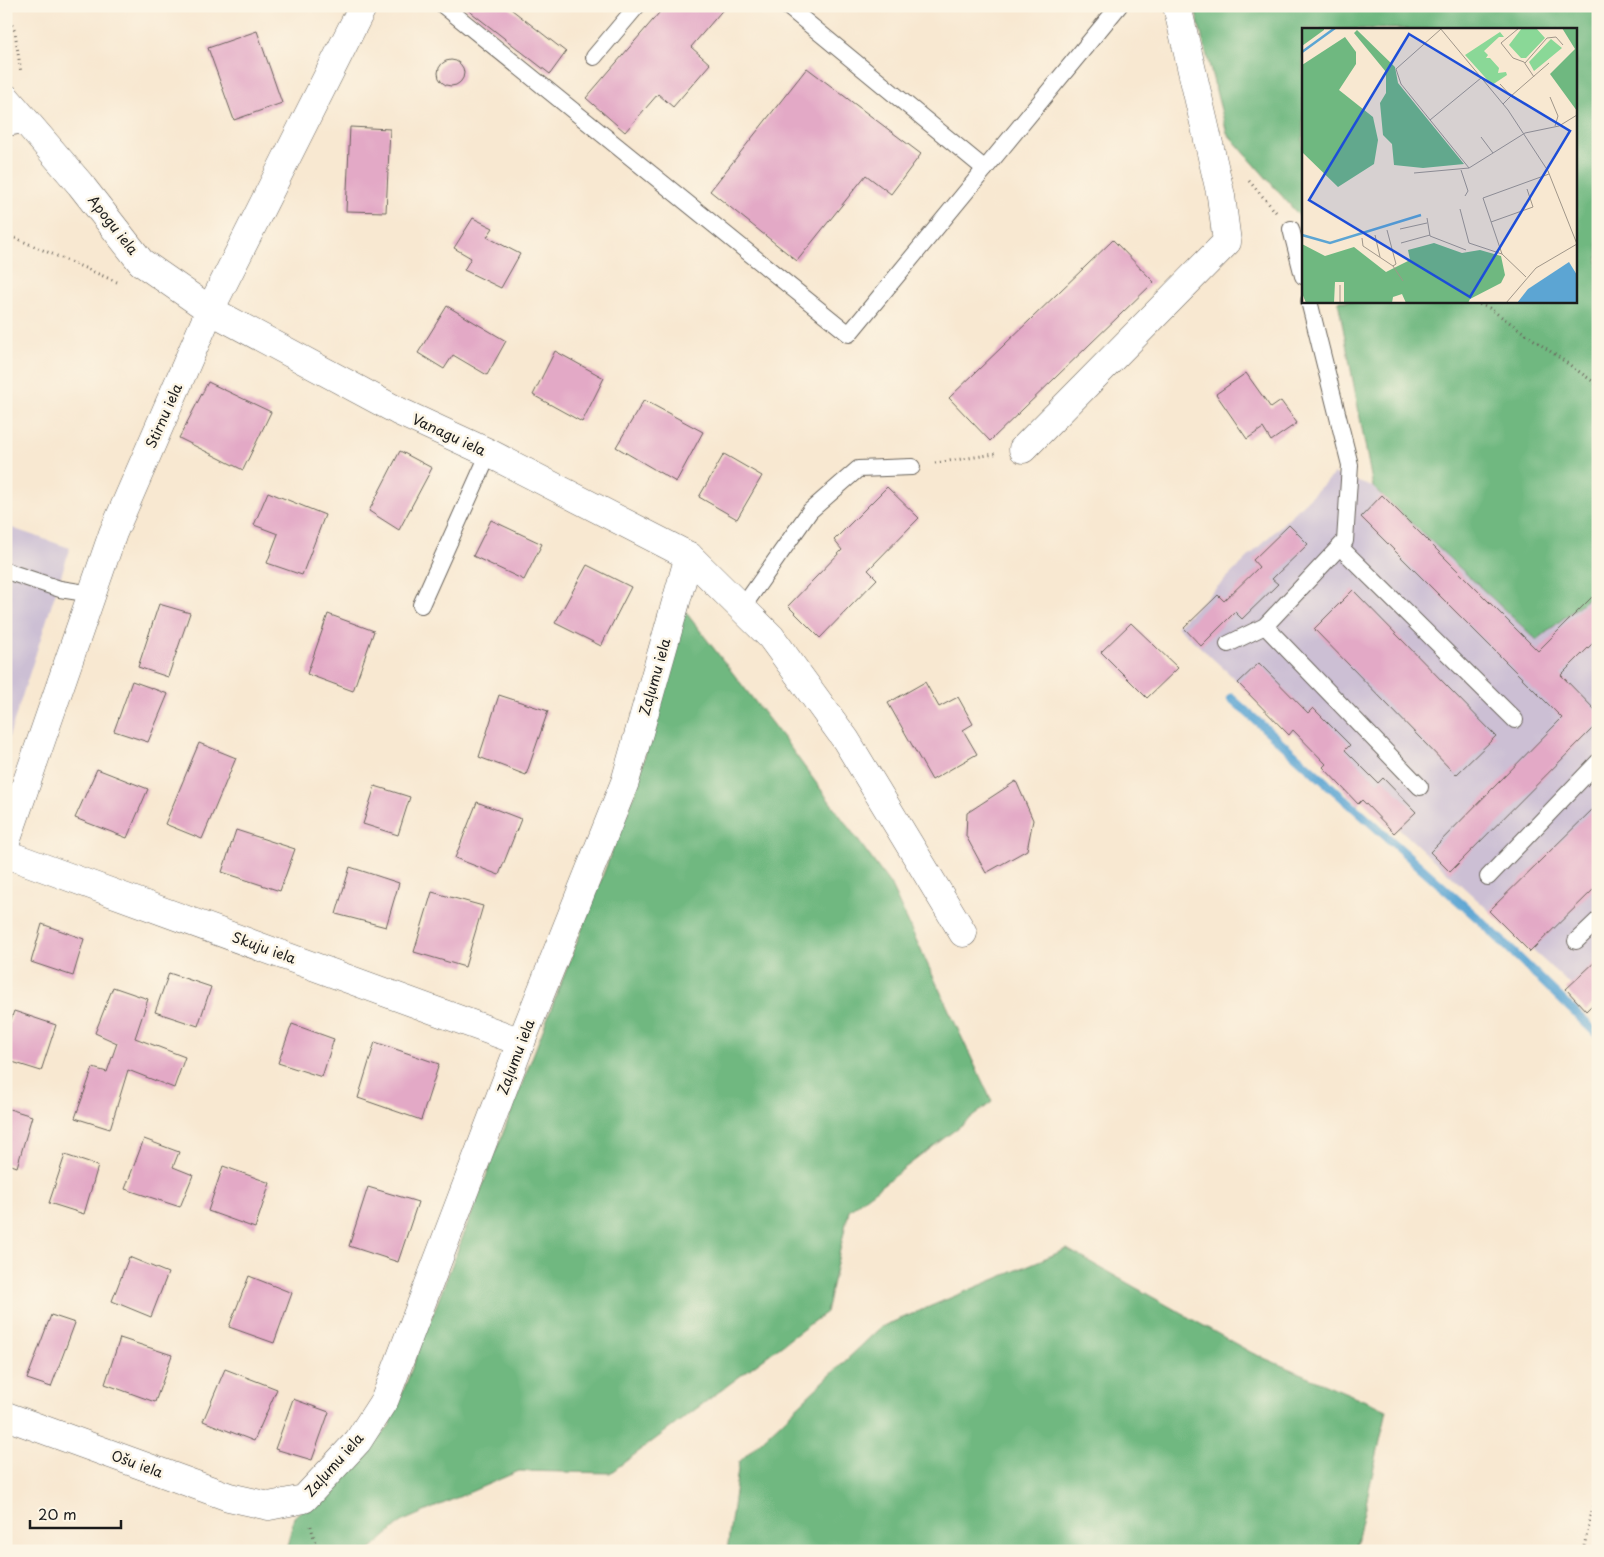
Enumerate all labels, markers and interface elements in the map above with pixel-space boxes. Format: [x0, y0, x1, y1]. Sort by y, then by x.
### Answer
inset map [1302, 28, 1576, 302]
street label: Apogu iela [83, 190, 144, 259]
street label: Stirnu iela [140, 380, 187, 451]
street label: Vanagu iela [409, 408, 490, 461]
street label: Zaļumu iela [633, 636, 676, 718]
street label: Skuju iela [229, 926, 299, 969]
street label: Zaļumu iela [492, 1016, 540, 1098]
street label: Zaļumu iela [299, 1428, 368, 1501]
street label: Ošu iela [108, 1445, 166, 1483]
scale bar [30, 1497, 121, 1529]
text: 20 m [38, 1502, 77, 1525]

